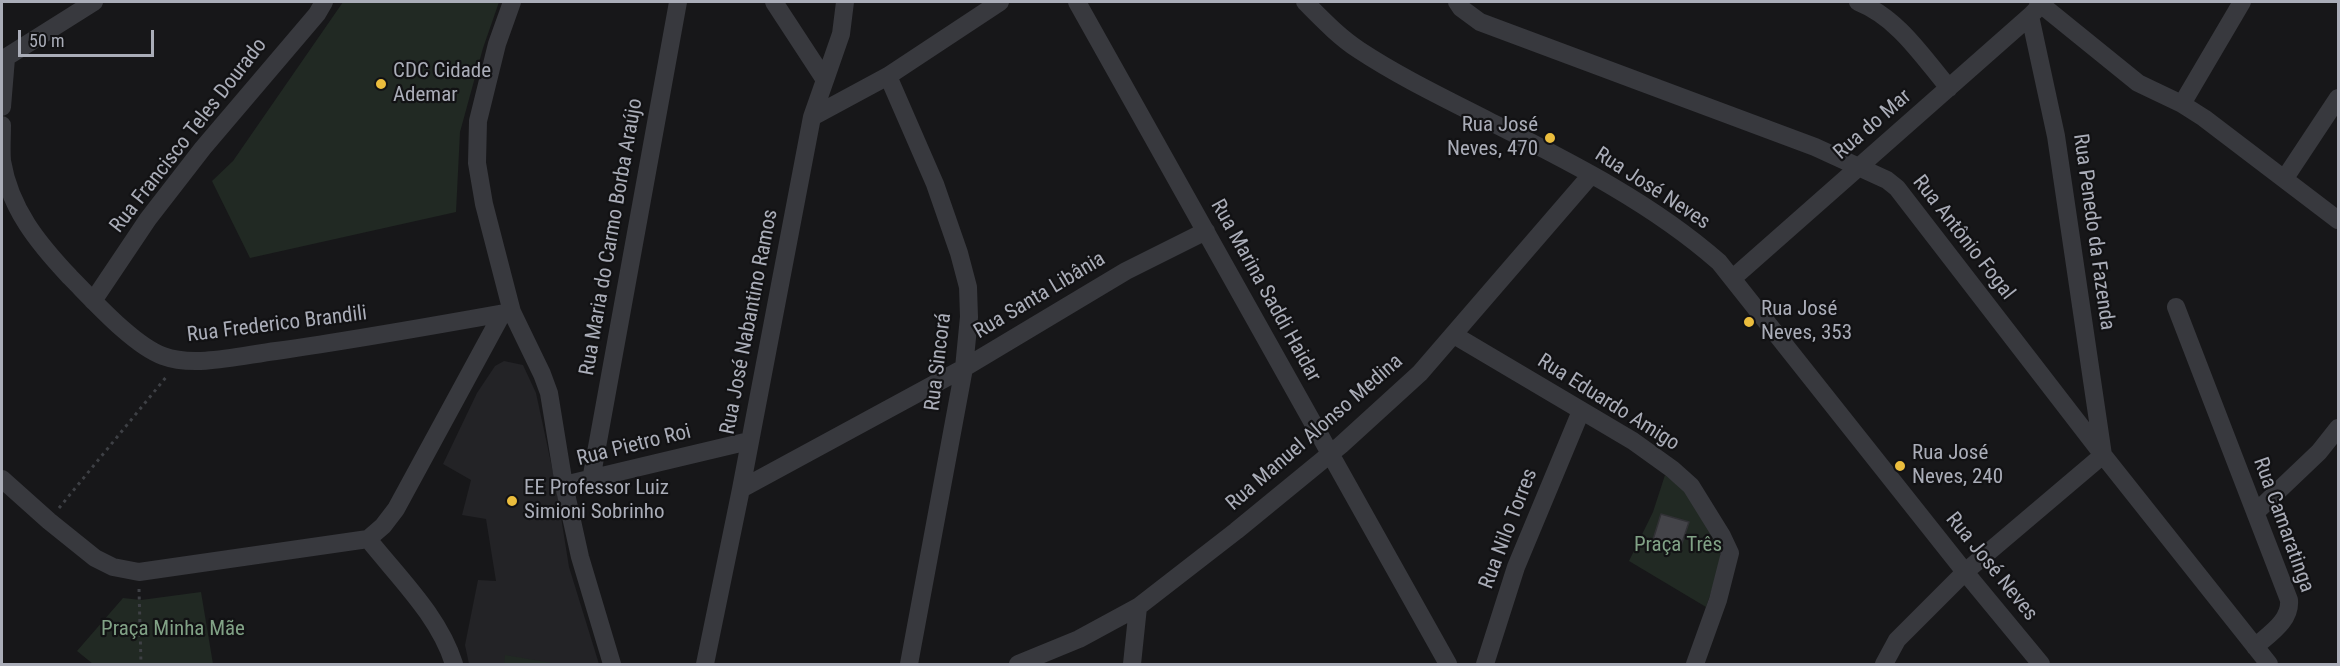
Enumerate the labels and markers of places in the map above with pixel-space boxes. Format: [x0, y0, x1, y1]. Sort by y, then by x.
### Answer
place label: CDC Cidade Ademar [393, 59, 491, 109]
marker: CDC Cidade Ademar [374, 77, 388, 91]
place label: Rua José Neves, 470 [1447, 113, 1538, 163]
marker: Rua José Neves, 470 [1543, 131, 1557, 145]
place label: Rua José Neves, 353 [1761, 297, 1852, 347]
marker: Rua José Neves, 353 [1742, 315, 1756, 329]
place label: Rua José Neves, 240 [1912, 441, 2003, 491]
marker: Rua José Neves, 240 [1893, 459, 1907, 473]
place label: EE Professor Luiz Simioni Sobrinho [524, 476, 669, 526]
marker: EE Professor Luiz Simioni Sobrinho [505, 494, 519, 508]

